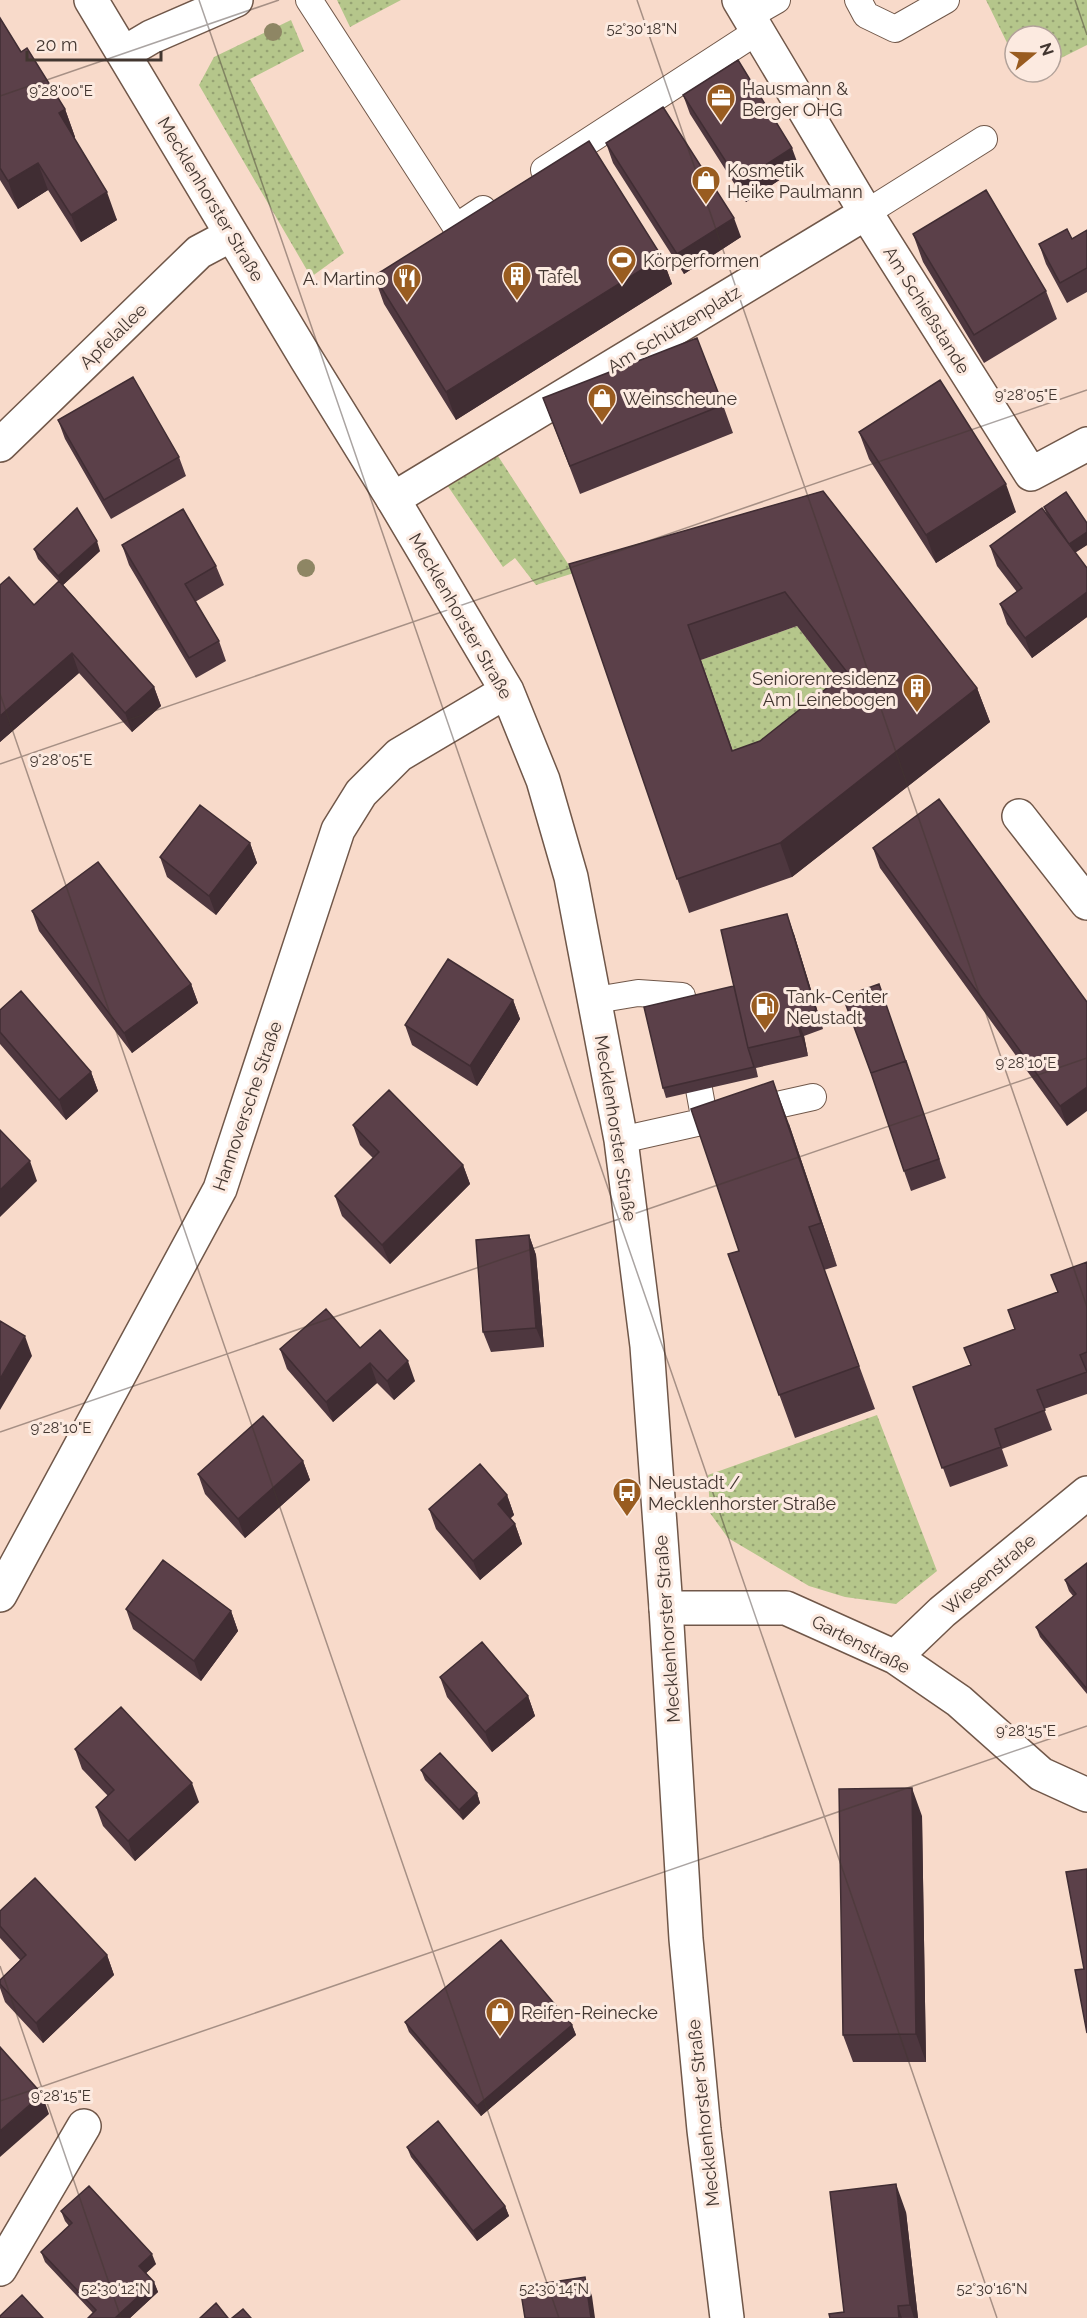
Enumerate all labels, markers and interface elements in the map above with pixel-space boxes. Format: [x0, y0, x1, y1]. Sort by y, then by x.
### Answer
text: 52°30'18"N [607, 20, 677, 38]
scale bar [27, 24, 160, 62]
north arrow [1003, 24, 1063, 84]
text: 20 m [36, 34, 78, 55]
text: N [1036, 40, 1058, 58]
place label: Hausmann & Berger OHG [742, 78, 848, 120]
text: 9°28'00"E [29, 82, 93, 100]
office icon: Hausmann & Berger OHG [705, 82, 737, 124]
street label: Mecklenhorster Straße [154, 113, 269, 285]
place label: Kosmetik Heike Paulmann [727, 160, 863, 202]
shop icon: Kosmetik Heike Paulmann [690, 164, 722, 206]
street label: Am Schießstande [879, 243, 975, 378]
sports icon: Körperformen [606, 244, 638, 286]
place label: Körperformen [643, 250, 759, 271]
building icon: Tafel [501, 260, 533, 302]
restaurant icon: A. Martino [391, 262, 423, 304]
place label: Tafel [538, 266, 578, 287]
place label: A. Martino [303, 268, 386, 289]
street label: Am Schützenplatz [604, 281, 745, 377]
street label: Apfelallee [75, 299, 151, 373]
shop icon: Weinscheune [586, 382, 618, 424]
text: 9°28'05"E [995, 386, 1057, 404]
place label: Weinscheune [623, 388, 737, 409]
street label: Mecklenhorster Straße [405, 529, 517, 703]
place label: Seniorenresidenz Am Leinebogen [752, 668, 896, 710]
building icon: Seniorenresidenz Am Leinebogen [901, 672, 933, 714]
text: 9°28'05"E [30, 751, 92, 769]
place label: Tank-Center Neustadt [786, 986, 888, 1028]
fuel station icon: Tank-Center Neustadt [749, 990, 781, 1032]
street label: Hannoversche Straße [208, 1018, 286, 1194]
street label: Mecklenhorster Straße [591, 1033, 641, 1223]
text: 9°28'10"E [996, 1054, 1056, 1072]
text: 9°28'10"E [31, 1419, 91, 1437]
place label: Neustadt / Mecklenhorster Straße [648, 1472, 837, 1514]
bus stop icon: Neustadt / Mecklenhorster Straße [611, 1476, 643, 1518]
street label: Wiesenstraße [938, 1529, 1040, 1619]
street label: Mecklenhorster Straße [650, 1534, 684, 1724]
street label: Gartenstraße [808, 1610, 914, 1678]
text: 9°28'15"E [996, 1722, 1056, 1740]
shop icon: Reifen-Reinecke [484, 1996, 516, 2038]
place label: Reifen-Reinecke [521, 2002, 658, 2023]
street label: Mecklenhorster Straße [683, 2018, 723, 2208]
text: 9°28'15"E [31, 2087, 91, 2105]
text: 52°30'12"N [81, 2280, 151, 2298]
text: 52°30'14"N [519, 2280, 589, 2298]
text: 52°30'16"N [956, 2280, 1028, 2298]

